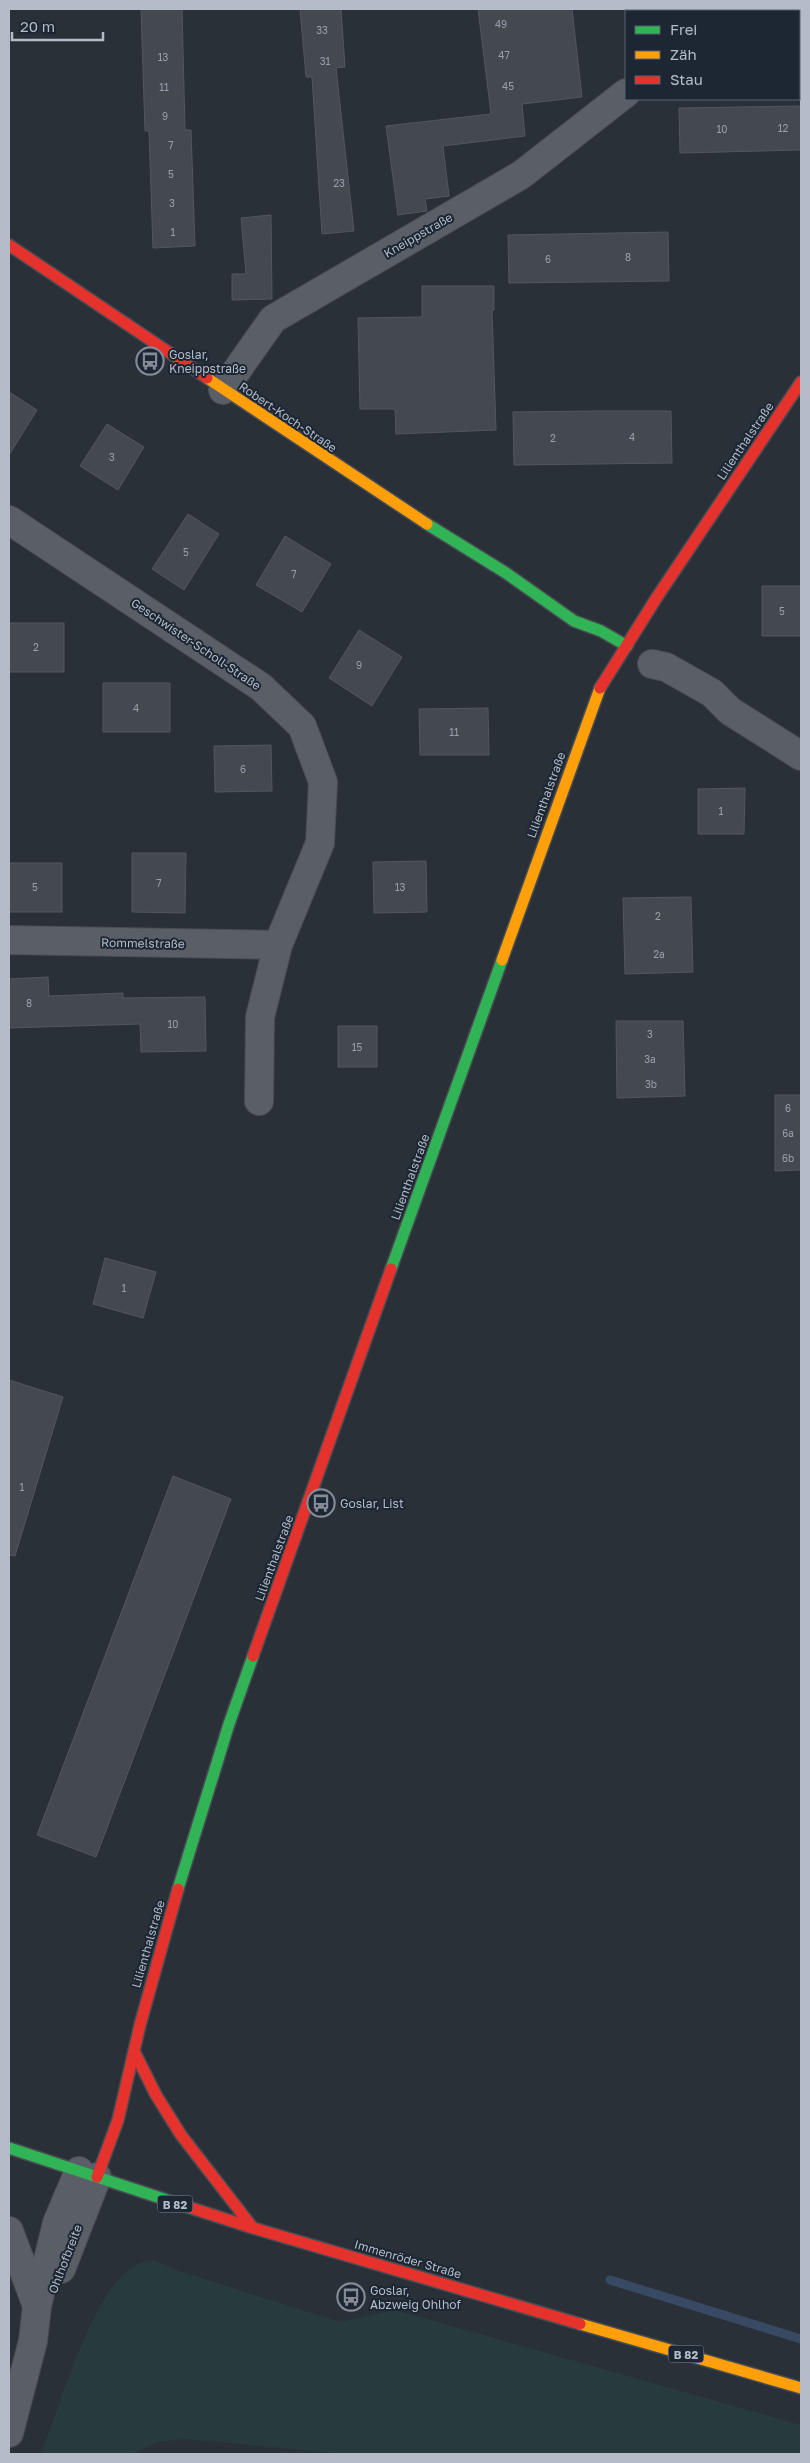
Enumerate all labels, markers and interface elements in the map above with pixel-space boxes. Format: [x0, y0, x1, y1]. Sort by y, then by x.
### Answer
scale bar [12, 10, 104, 42]
legend [625, 10, 800, 100]
text: 20 m [20, 17, 55, 35]
house number: 49 [495, 18, 507, 30]
text: Frei [670, 20, 697, 38]
house number: 33 [316, 24, 328, 36]
text: Zäh [670, 45, 697, 63]
house number: 47 [498, 49, 510, 61]
house number: 13 [158, 51, 168, 63]
house number: 31 [320, 55, 330, 67]
text: Stau [670, 70, 703, 88]
house number: 45 [502, 80, 514, 92]
house number: 11 [159, 81, 169, 93]
house number: 9 [162, 110, 168, 122]
house number: 12 [778, 122, 789, 134]
house number: 10 [716, 123, 728, 135]
house number: 7 [168, 139, 174, 151]
house number: 5 [168, 168, 174, 180]
house number: 23 [333, 177, 345, 189]
house number: 3 [169, 197, 175, 209]
street label: Kneippstraße [381, 209, 455, 261]
house number: 1 [171, 226, 176, 238]
house number: 8 [625, 251, 631, 263]
house number: 6 [545, 253, 551, 265]
bus stop icon: Goslar, Kneippstraße [135, 346, 165, 376]
place label: Goslar, Kneippstraße [169, 347, 246, 376]
street label: Robert-Koch-Straße [236, 379, 340, 455]
street label: Lilienthalstraße [713, 399, 777, 483]
house number: 4 [629, 431, 635, 443]
house number: 2 [550, 432, 556, 444]
house number: 3 [109, 451, 115, 463]
house number: 5 [183, 546, 189, 558]
house number: 7 [291, 568, 297, 580]
street label: Geschwister-Scholl-Straße [128, 595, 264, 693]
house number: 5 [779, 605, 785, 617]
house number: 2 [33, 641, 39, 653]
house number: 9 [356, 659, 362, 671]
house number: 4 [133, 702, 139, 714]
house number: 11 [449, 726, 459, 738]
street label: Lilienthalstraße [523, 750, 569, 840]
house number: 6 [240, 763, 246, 775]
house number: 1 [719, 805, 724, 817]
house number: 7 [156, 877, 162, 889]
house number: 5 [32, 881, 38, 893]
house number: 13 [395, 881, 405, 893]
house number: 2 [655, 910, 661, 922]
street label: Rommelstraße [101, 935, 185, 951]
house number: 2a [653, 948, 665, 960]
house number: 8 [26, 997, 32, 1009]
house number: 10 [167, 1018, 179, 1030]
house number: 3 [647, 1028, 653, 1040]
house number: 15 [352, 1041, 363, 1053]
house number: 3a [644, 1053, 656, 1065]
house number: 3b [645, 1078, 657, 1090]
house number: 6 [785, 1102, 791, 1114]
house number: 6a [782, 1127, 794, 1139]
street label: Lilienthalstraße [387, 1132, 433, 1222]
house number: 6b [782, 1152, 794, 1164]
house number: 1 [122, 1282, 127, 1294]
house number: 1 [20, 1481, 25, 1493]
bus stop icon: Goslar, List [306, 1488, 336, 1518]
place label: Goslar, List [340, 1496, 404, 1511]
street label: Lilienthalstraße [251, 1513, 297, 1603]
street label: Lilienthalstraße [128, 1898, 168, 1990]
road number: B 82 [158, 2196, 192, 2212]
street label: Ohlhofbreite [45, 2222, 85, 2296]
street label: Immenröder Straße [353, 2237, 463, 2281]
bus stop icon: Goslar, Abzweig Ohlhof [336, 2282, 366, 2312]
place label: Goslar, Abzweig Ohlhof [370, 2283, 461, 2312]
road number: B 82 [668, 2346, 704, 2362]

